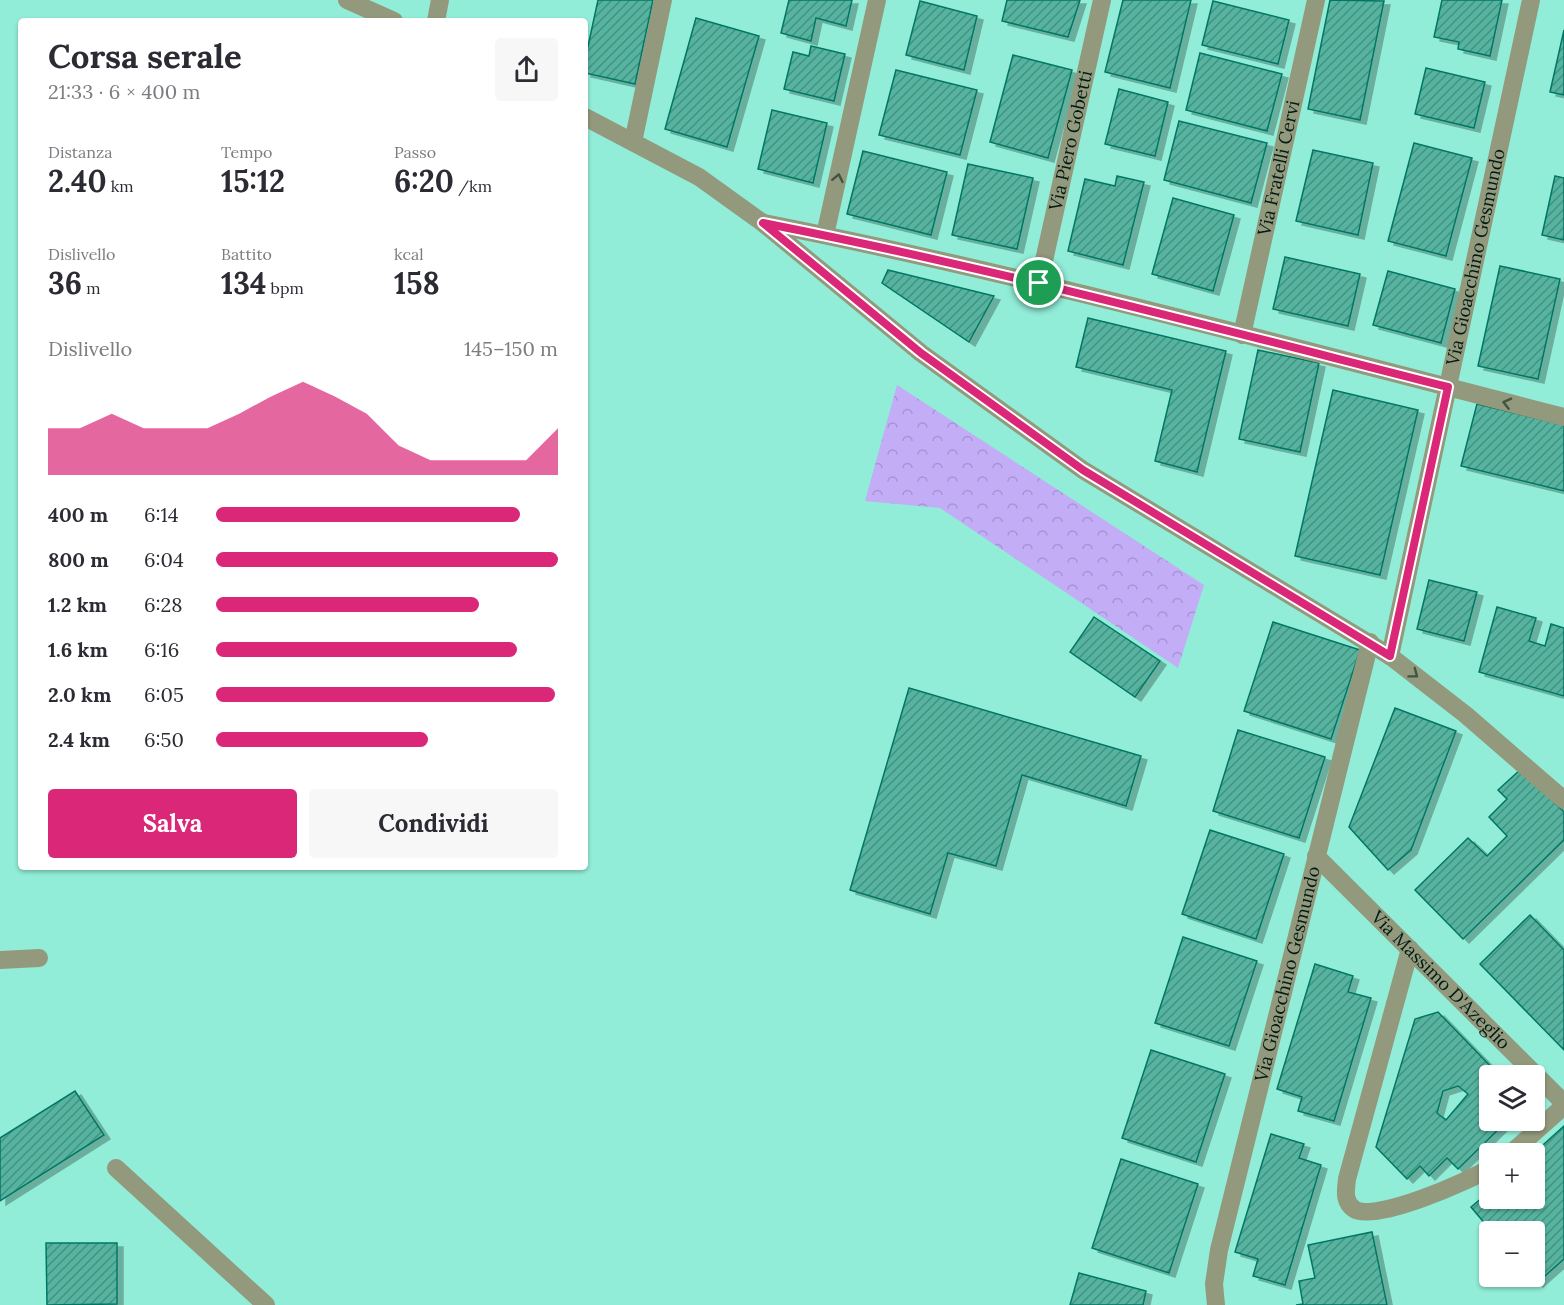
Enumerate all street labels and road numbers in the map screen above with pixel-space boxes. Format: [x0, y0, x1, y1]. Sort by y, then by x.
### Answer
street label: Via Piero Gobetti [1043, 68, 1097, 214]
street label: Via Fratelli Cervi [1252, 98, 1304, 239]
street label: Via Gioacchino Gesmundo [1441, 146, 1510, 369]
street label: Via Gioacchino Gesmundo [1249, 864, 1325, 1085]
street label: Via Massimo D'Azeglio [1366, 905, 1516, 1054]

